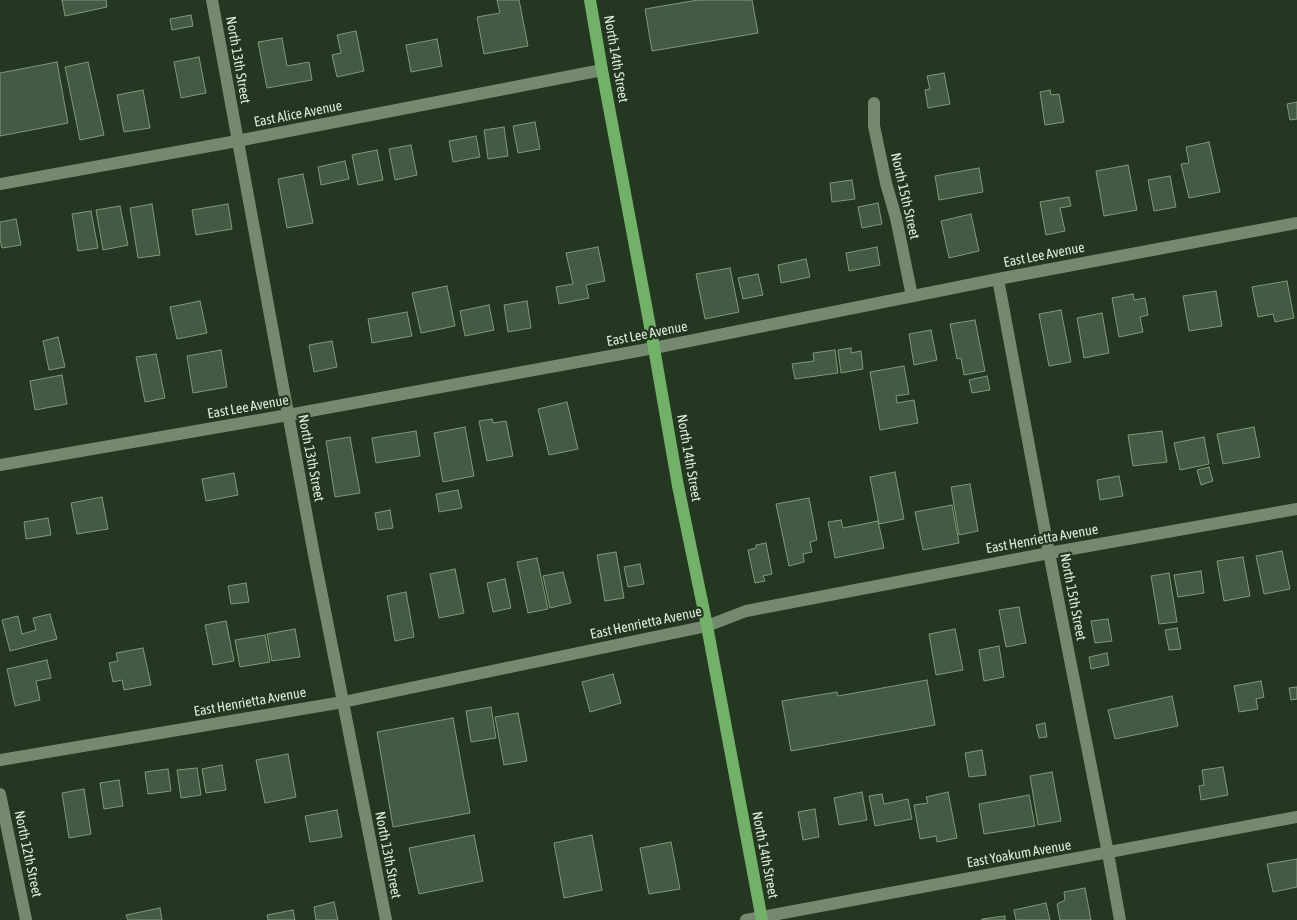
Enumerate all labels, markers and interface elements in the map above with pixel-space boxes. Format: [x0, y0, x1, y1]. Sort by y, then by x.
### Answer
street label: North 14th Street [600, 14, 632, 104]
street label: North 13th Street [222, 15, 254, 105]
street label: East Alice Avenue [253, 97, 343, 131]
street label: North 15th Street [887, 151, 923, 241]
street label: East Lee Avenue [1002, 239, 1086, 271]
street label: East Lee Avenue [605, 318, 689, 350]
street label: East Lee Avenue [206, 392, 290, 422]
street label: North 13th Street [294, 413, 328, 503]
street label: North 14th Street [673, 413, 705, 503]
street label: East Henrietta Avenue [985, 521, 1099, 557]
street label: North 15th Street [1056, 552, 1090, 642]
street label: East Henrietta Avenue [589, 603, 703, 643]
street label: East Henrietta Avenue [193, 684, 307, 720]
street label: North 12th Street [11, 809, 45, 899]
street label: North 13th Street [371, 810, 405, 900]
street label: North 14th Street [748, 810, 782, 900]
street label: East Yoakum Avenue [966, 837, 1072, 871]

